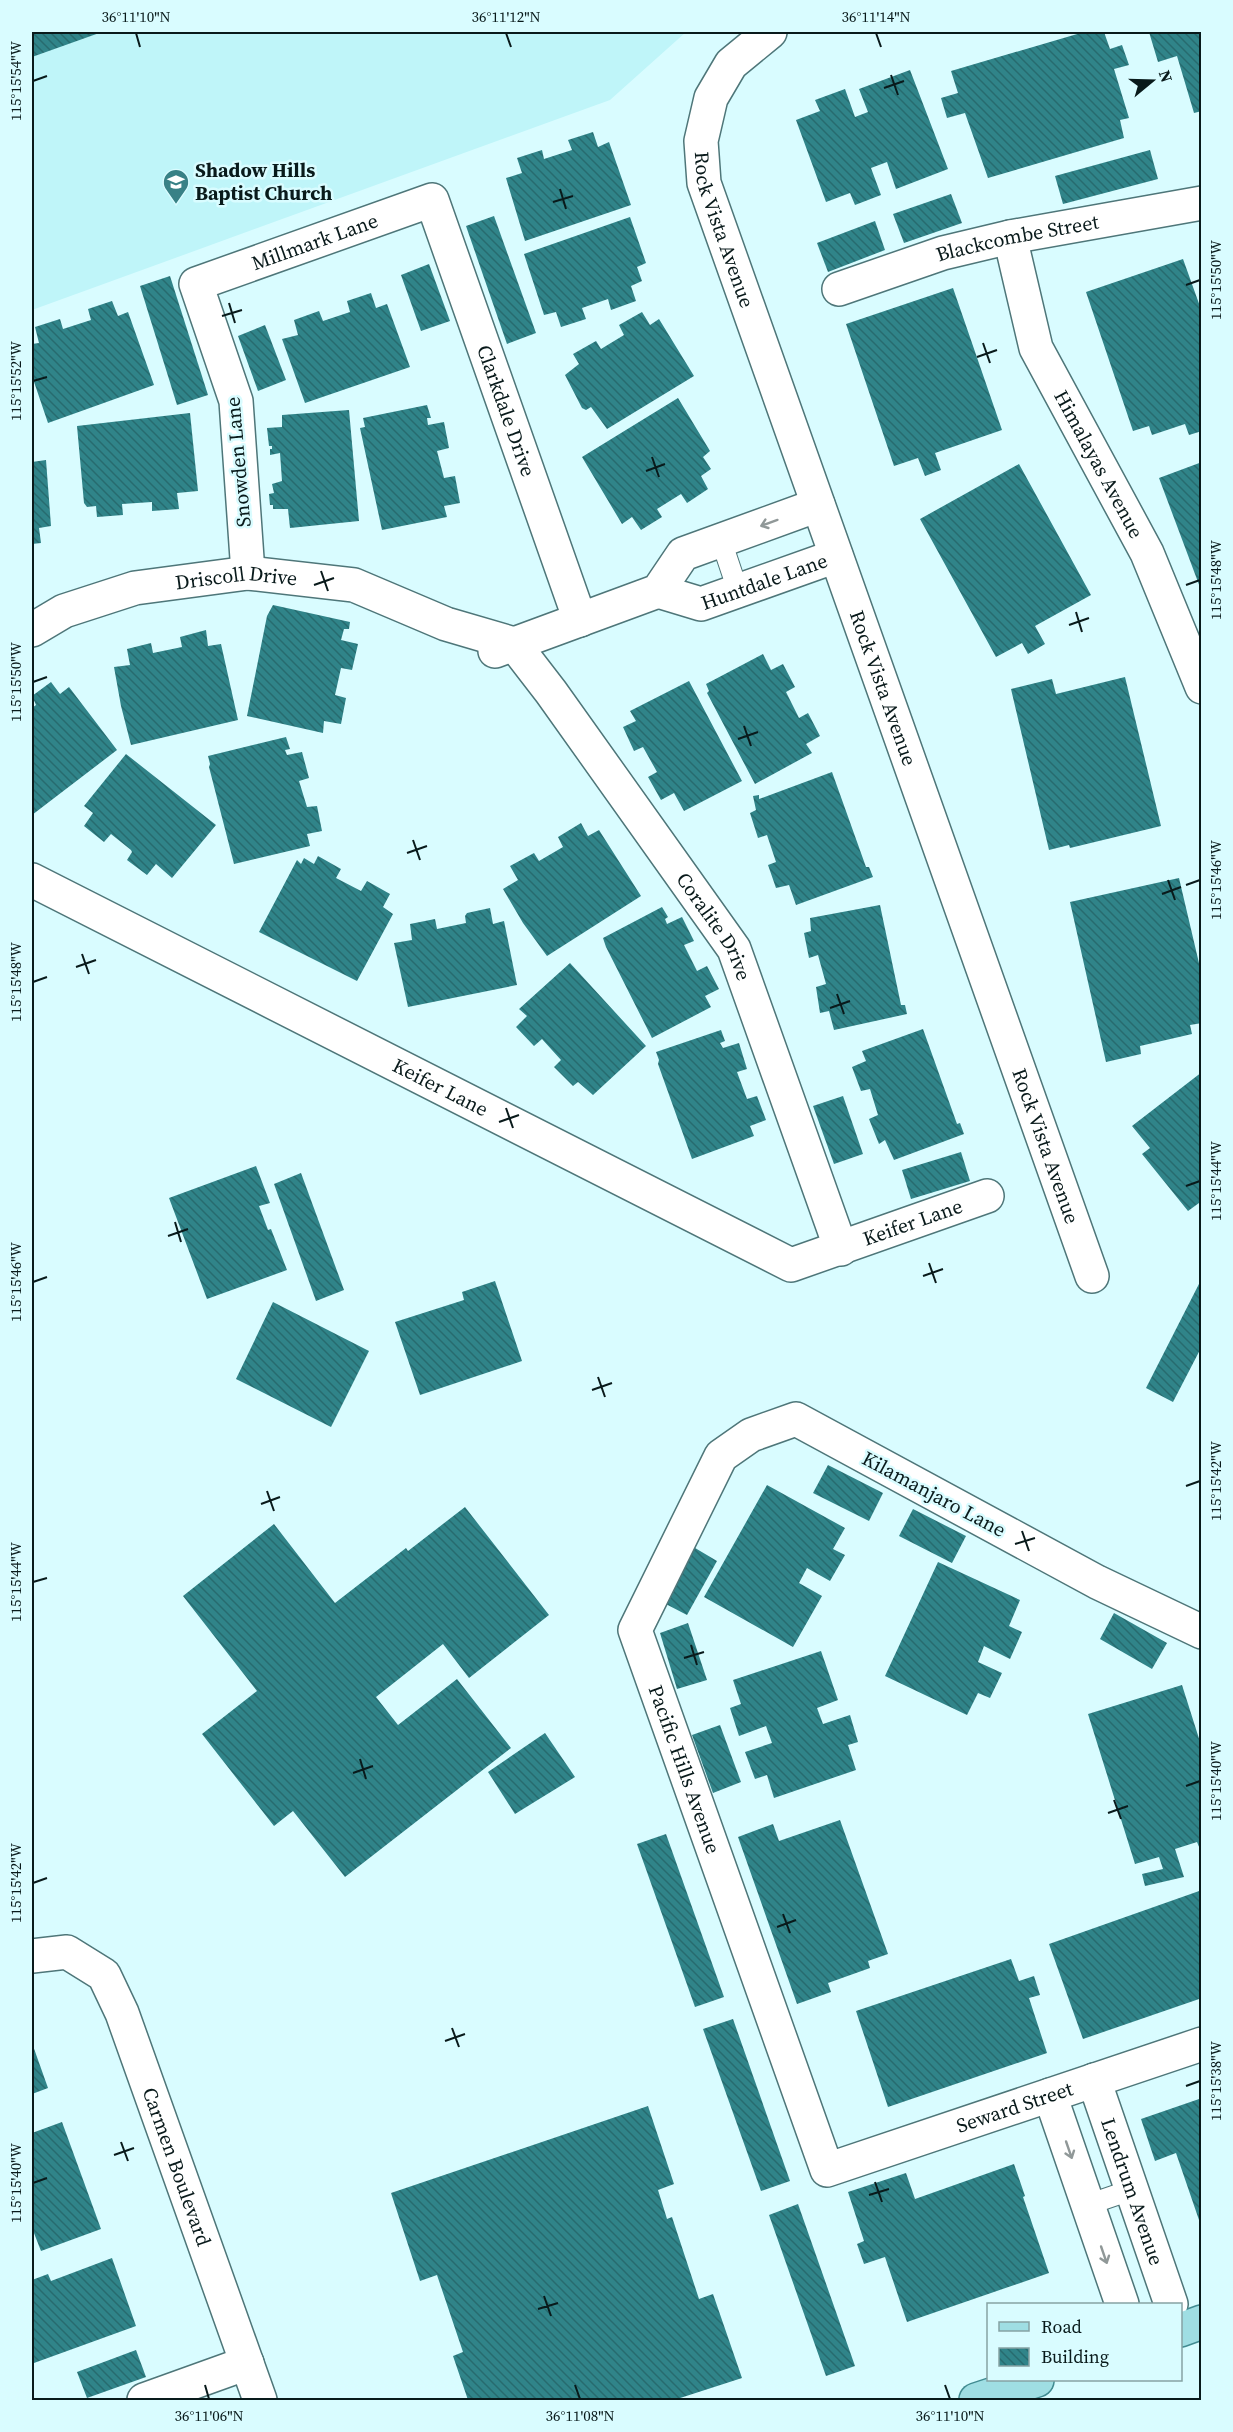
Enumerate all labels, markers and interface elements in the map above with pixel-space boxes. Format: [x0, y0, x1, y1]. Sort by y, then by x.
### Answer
text: 36°11'10"N [101, 6, 171, 27]
text: 36°11'12"N [471, 6, 541, 27]
text: 36°11'14"N [841, 6, 911, 27]
text: 115°15'54"W [5, 40, 26, 121]
north arrow [1122, 51, 1182, 111]
text: N [1154, 67, 1179, 86]
street label: Rock Vista Avenue [688, 150, 761, 311]
place label: Shadow Hills Baptist Church [195, 156, 332, 207]
school or university icon: Shadow Hills Baptist Church [161, 167, 191, 205]
street label: Millmark Lane [248, 206, 382, 277]
street label: Blackcombe Street [932, 207, 1101, 268]
text: 115°15'50"W [1205, 239, 1226, 320]
text: 115°15'52"W [5, 340, 26, 421]
street label: Clarkdale Drive [470, 341, 542, 480]
street label: Himalayas Avenue [1047, 385, 1150, 543]
street label: Snowden Lane [218, 396, 258, 528]
one-way arrow [761, 518, 779, 529]
text: 115°15'48"W [1205, 539, 1226, 620]
street label: Huntdale Lane [697, 546, 831, 617]
street label: Driscoll Drive [174, 559, 299, 597]
street label: Rock Vista Avenue [843, 606, 924, 769]
text: 115°15'50"W [5, 641, 26, 722]
text: 115°15'46"W [1205, 839, 1226, 920]
street label: Coralite Drive [670, 867, 758, 984]
text: 115°15'48"W [5, 941, 26, 1022]
street label: Keifer Lane [388, 1051, 493, 1123]
street label: Rock Vista Avenue [1005, 1064, 1086, 1227]
text: 115°15'44"W [1205, 1140, 1226, 1221]
street label: Keifer Lane [859, 1192, 966, 1253]
text: 115°15'46"W [5, 1241, 26, 1322]
text: 115°15'42"W [1205, 1440, 1226, 1521]
street label: Kilamanjaro Lane [857, 1444, 1011, 1544]
text: 115°15'44"W [5, 1541, 26, 1622]
street label: Pacific Hills Avenue [642, 1681, 727, 1857]
text: 115°15'40"W [1205, 1740, 1226, 1821]
text: 115°15'42"W [5, 1842, 26, 1923]
text: 115°15'38"W [1205, 2040, 1226, 2121]
street label: Seward Street [953, 2074, 1077, 2140]
street label: Carmen Boulevard [136, 2083, 218, 2251]
street label: Lendrum Avenue [1094, 2114, 1171, 2269]
one-way arrow [1064, 2140, 1075, 2159]
text: 115°15'40"W [5, 2142, 26, 2223]
one-way arrow [1100, 2245, 1111, 2264]
legend [987, 2303, 1182, 2381]
text: Road [1041, 2314, 1082, 2339]
text: Building [1041, 2344, 1109, 2369]
text: 36°11'06"N [174, 2405, 244, 2426]
text: 36°11'08"N [545, 2405, 615, 2426]
text: 36°11'10"N [915, 2405, 985, 2426]

